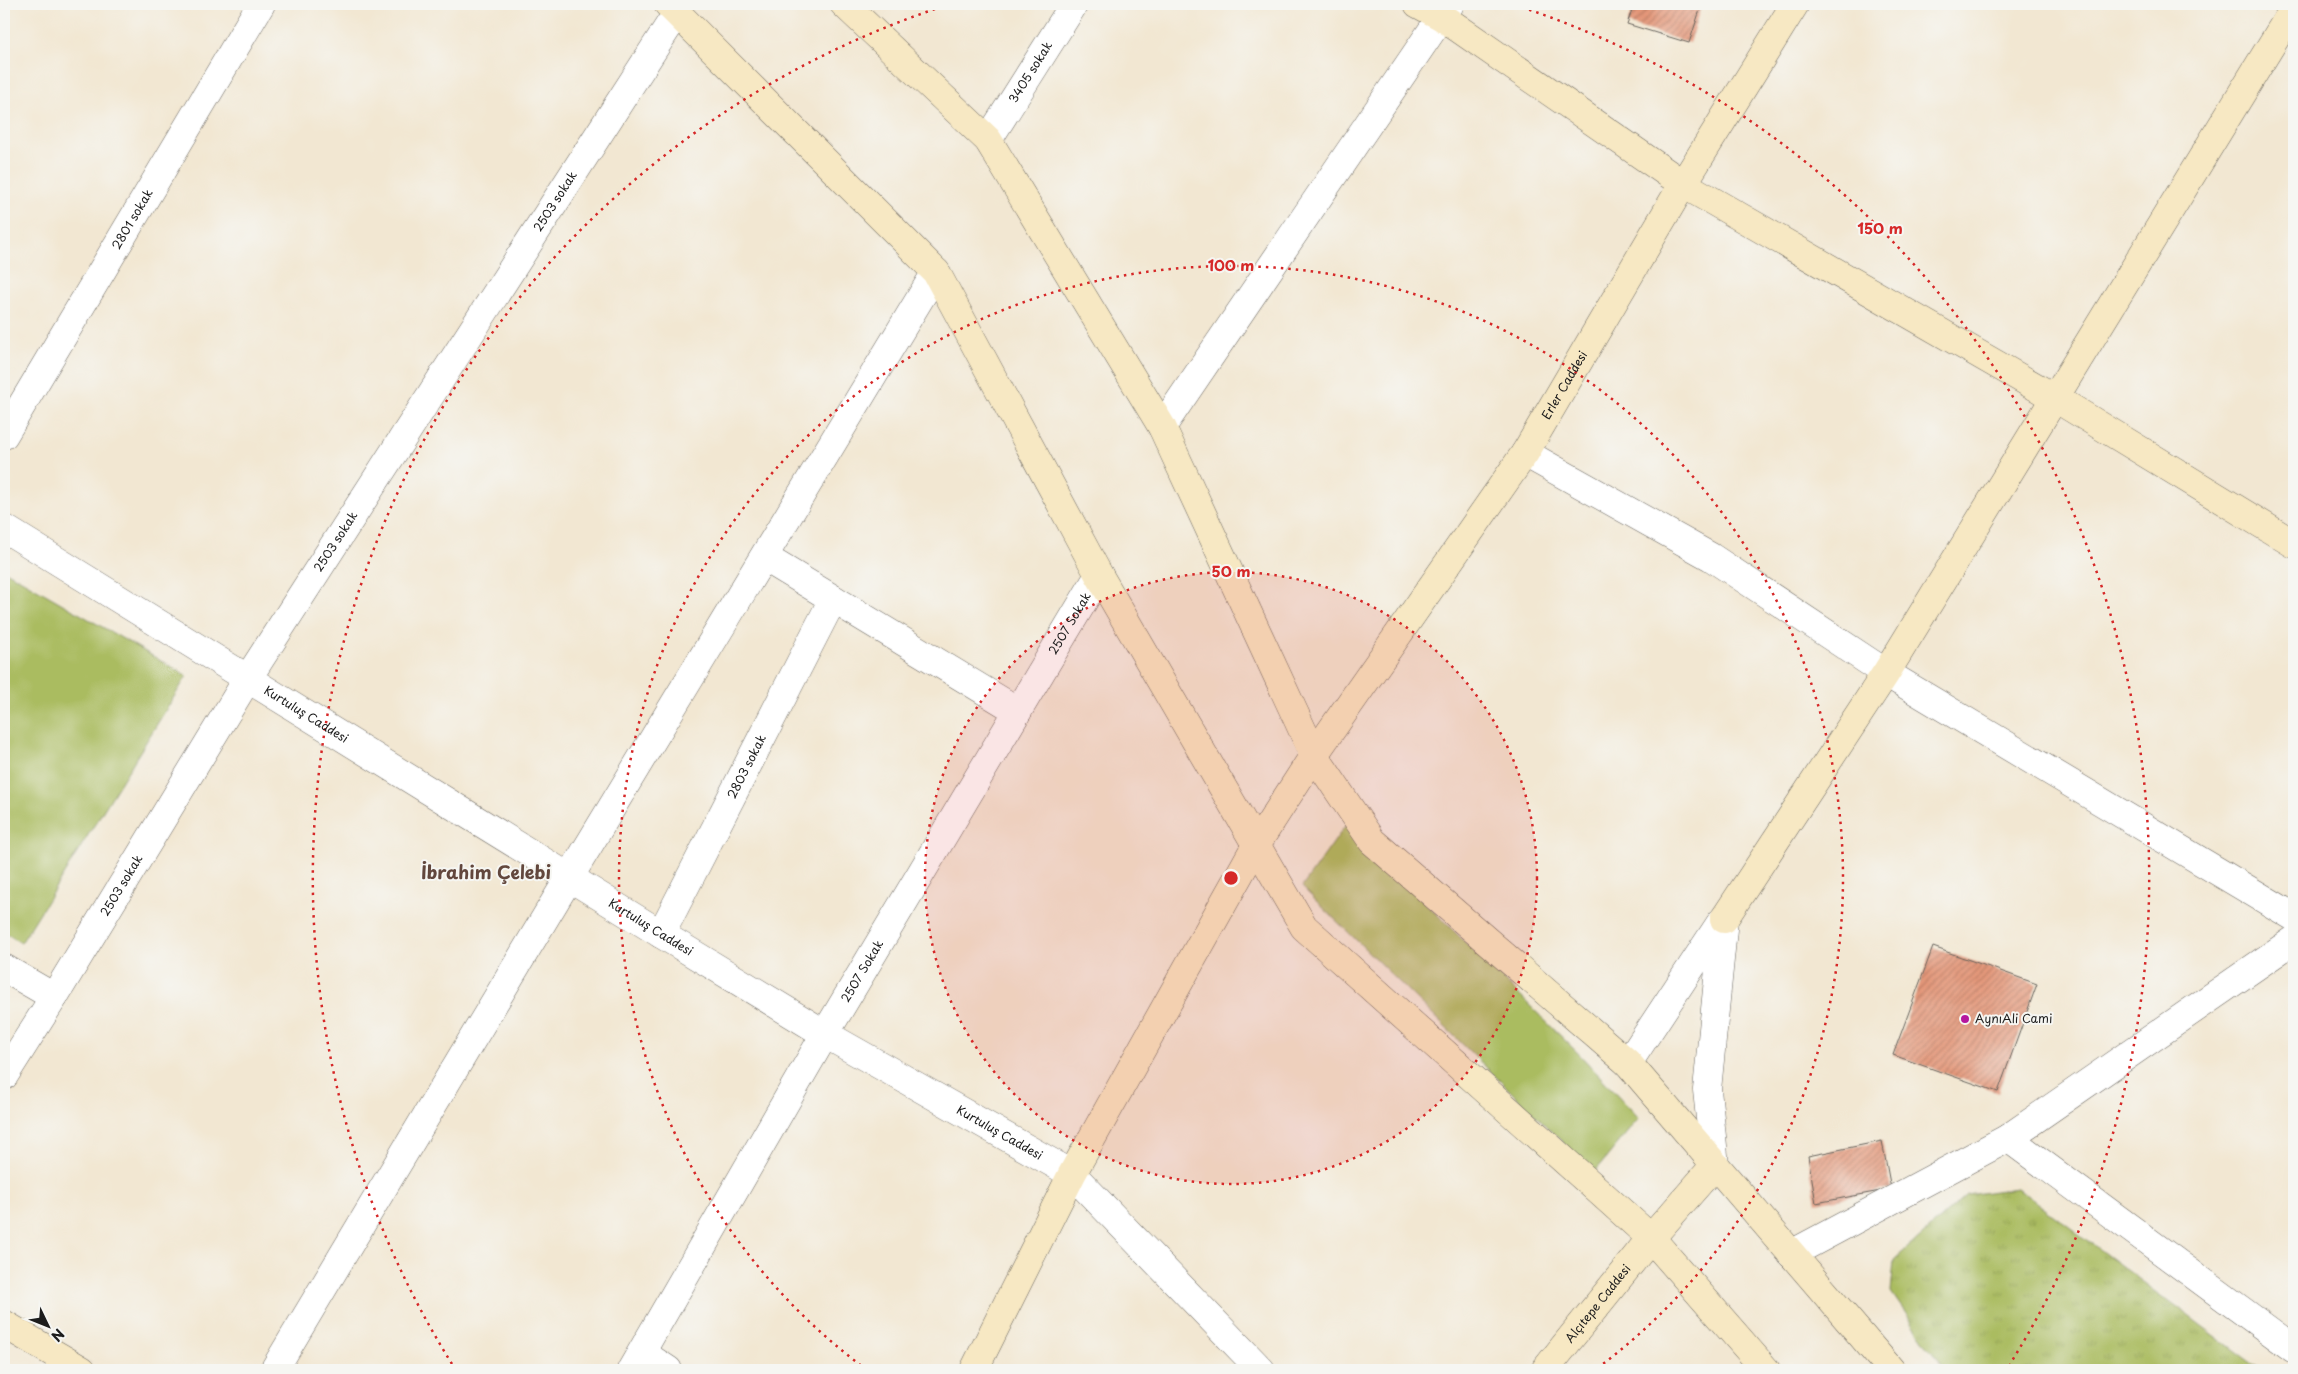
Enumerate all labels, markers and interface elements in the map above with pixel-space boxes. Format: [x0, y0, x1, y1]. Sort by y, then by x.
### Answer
street label: 3405 sokak [1004, 37, 1056, 106]
street label: 2503 sokak [528, 167, 581, 235]
street label: 2801 sokak [107, 185, 157, 253]
text: 150 m [1857, 216, 1903, 239]
text: 100 m [1208, 253, 1254, 276]
street label: Erler Caddesi [1537, 347, 1591, 423]
street label: 2503 sokak [309, 507, 361, 575]
text: 50 m [1212, 559, 1250, 582]
street label: 2507 Sokak [1044, 588, 1095, 658]
street label: Kurtuluş Caddesi [261, 681, 352, 747]
street label: 2803 sokak [722, 731, 770, 802]
street label: 2503 sokak [95, 851, 147, 919]
district label: İbrahim Çelebi [421, 858, 551, 885]
centre of rings [1222, 869, 1240, 887]
street label: Kurtuluş Caddesi [605, 894, 697, 960]
street label: 2507 Sokak [836, 936, 887, 1005]
place label: AynıAli Cami [1975, 1009, 2052, 1027]
marker: AynıAli Cami [1959, 1013, 1971, 1025]
street label: Kurtuluş Caddesi [954, 1100, 1046, 1164]
street label: Alçıtepe Caddesi [1560, 1260, 1634, 1346]
north arrow [22, 1302, 72, 1352]
text: N [46, 1324, 69, 1346]

